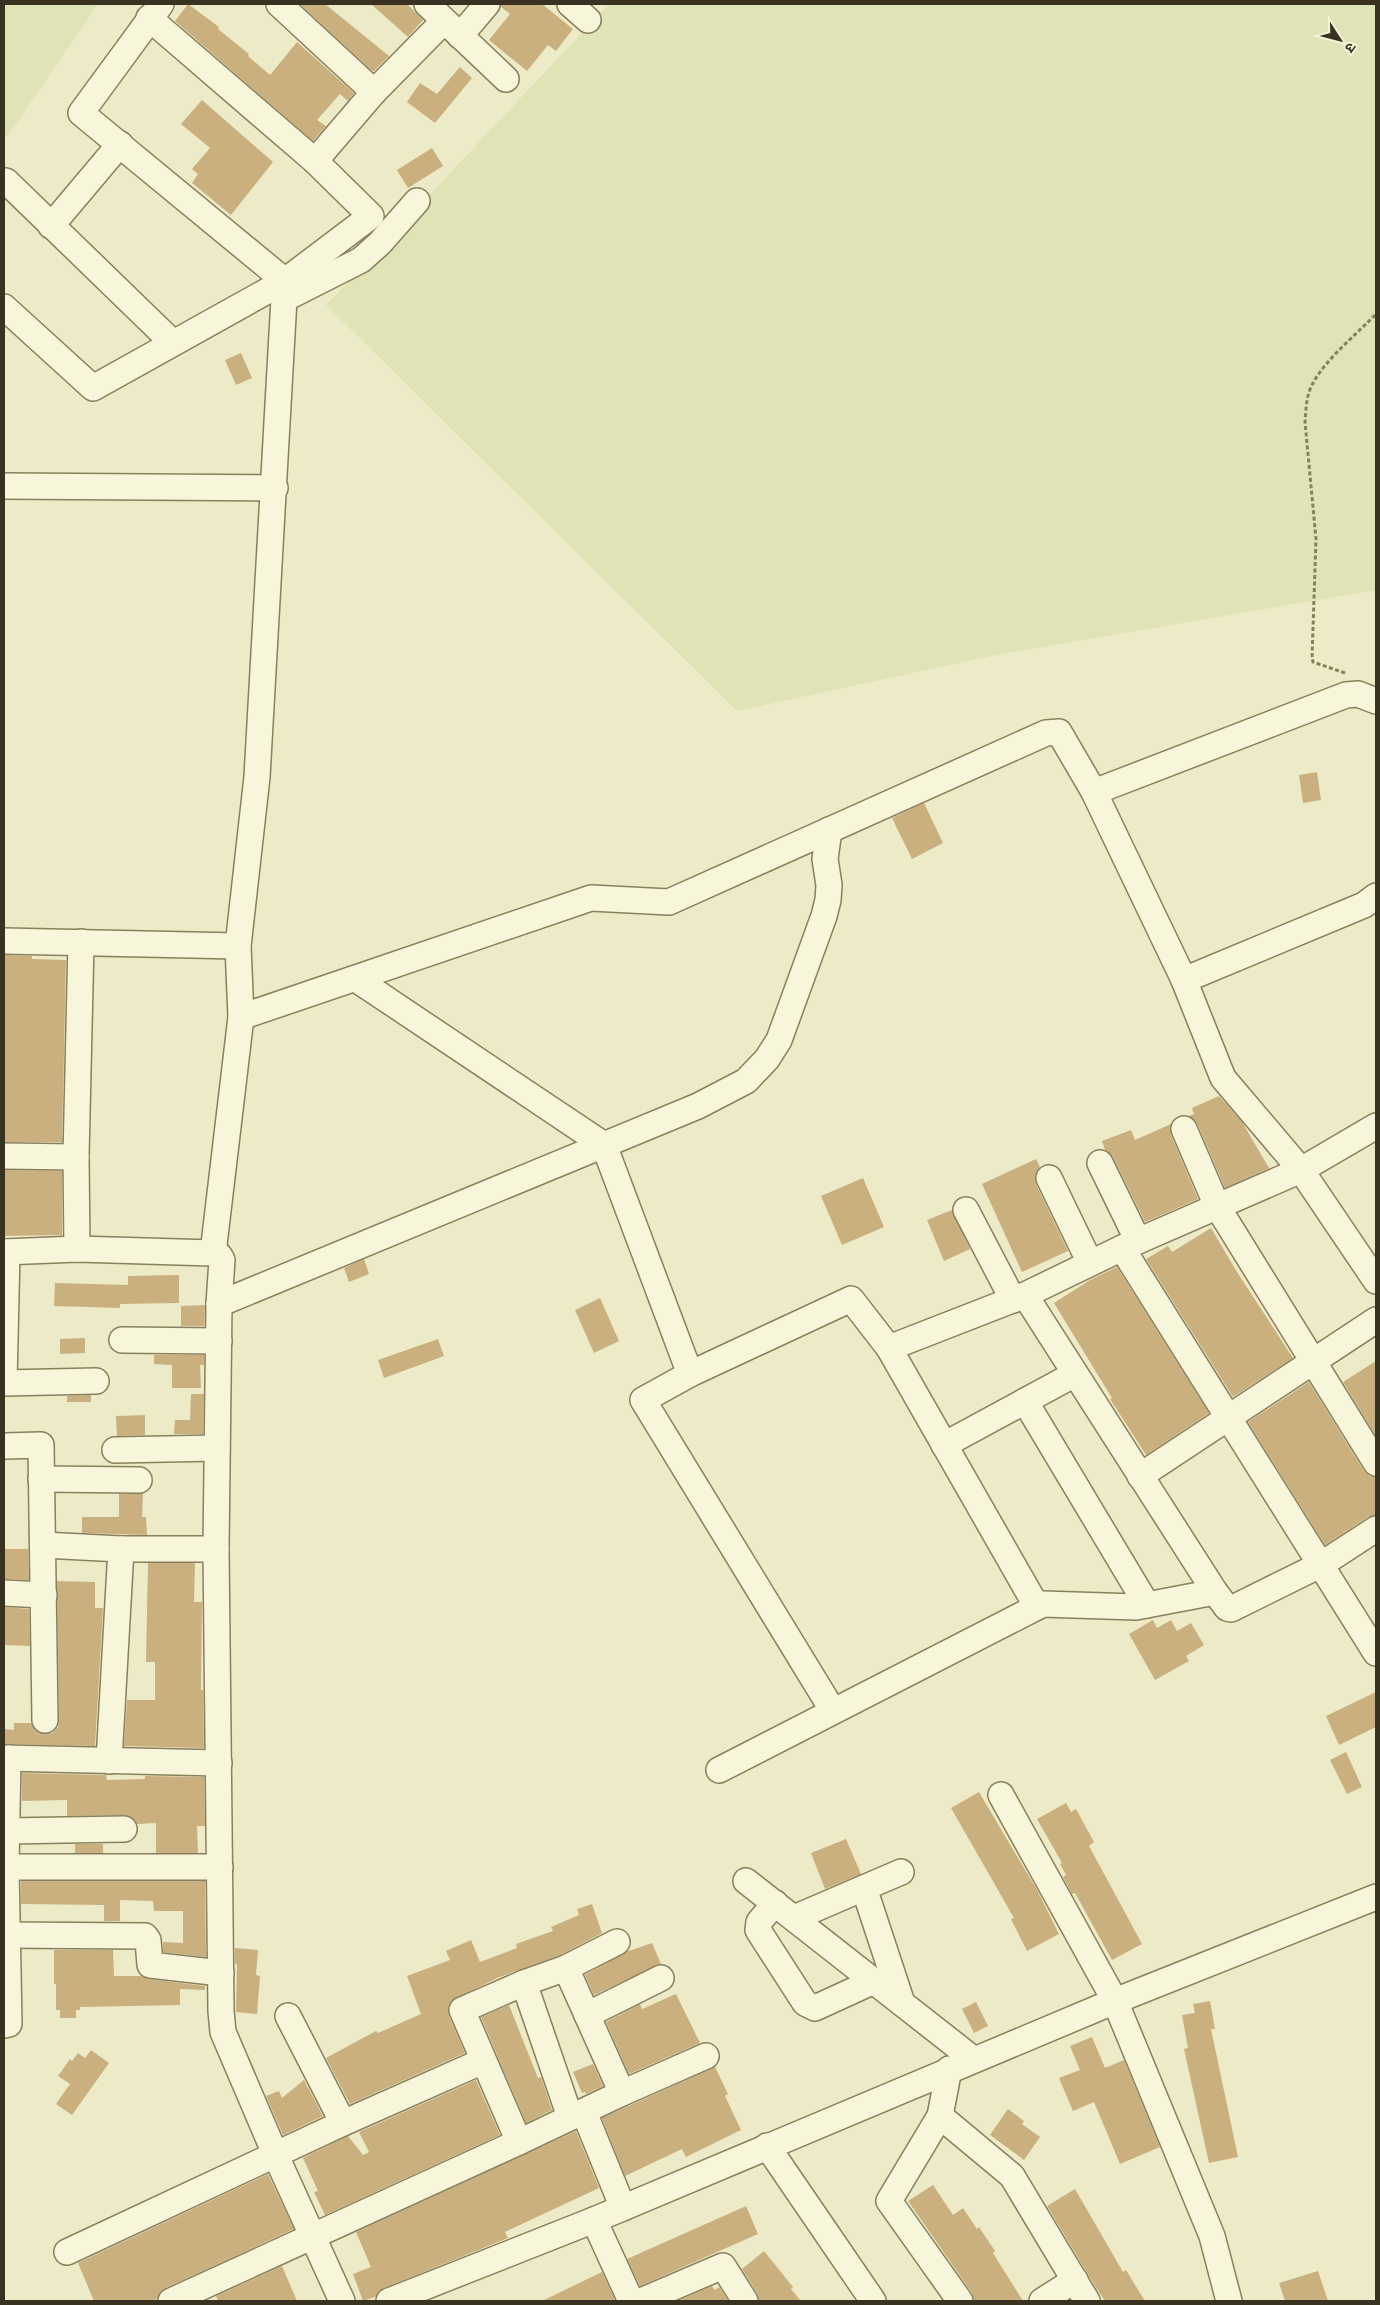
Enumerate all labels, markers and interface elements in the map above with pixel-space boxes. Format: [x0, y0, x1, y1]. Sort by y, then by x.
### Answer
north arrow [1315, 15, 1365, 65]
text: उ [1340, 39, 1361, 57]

